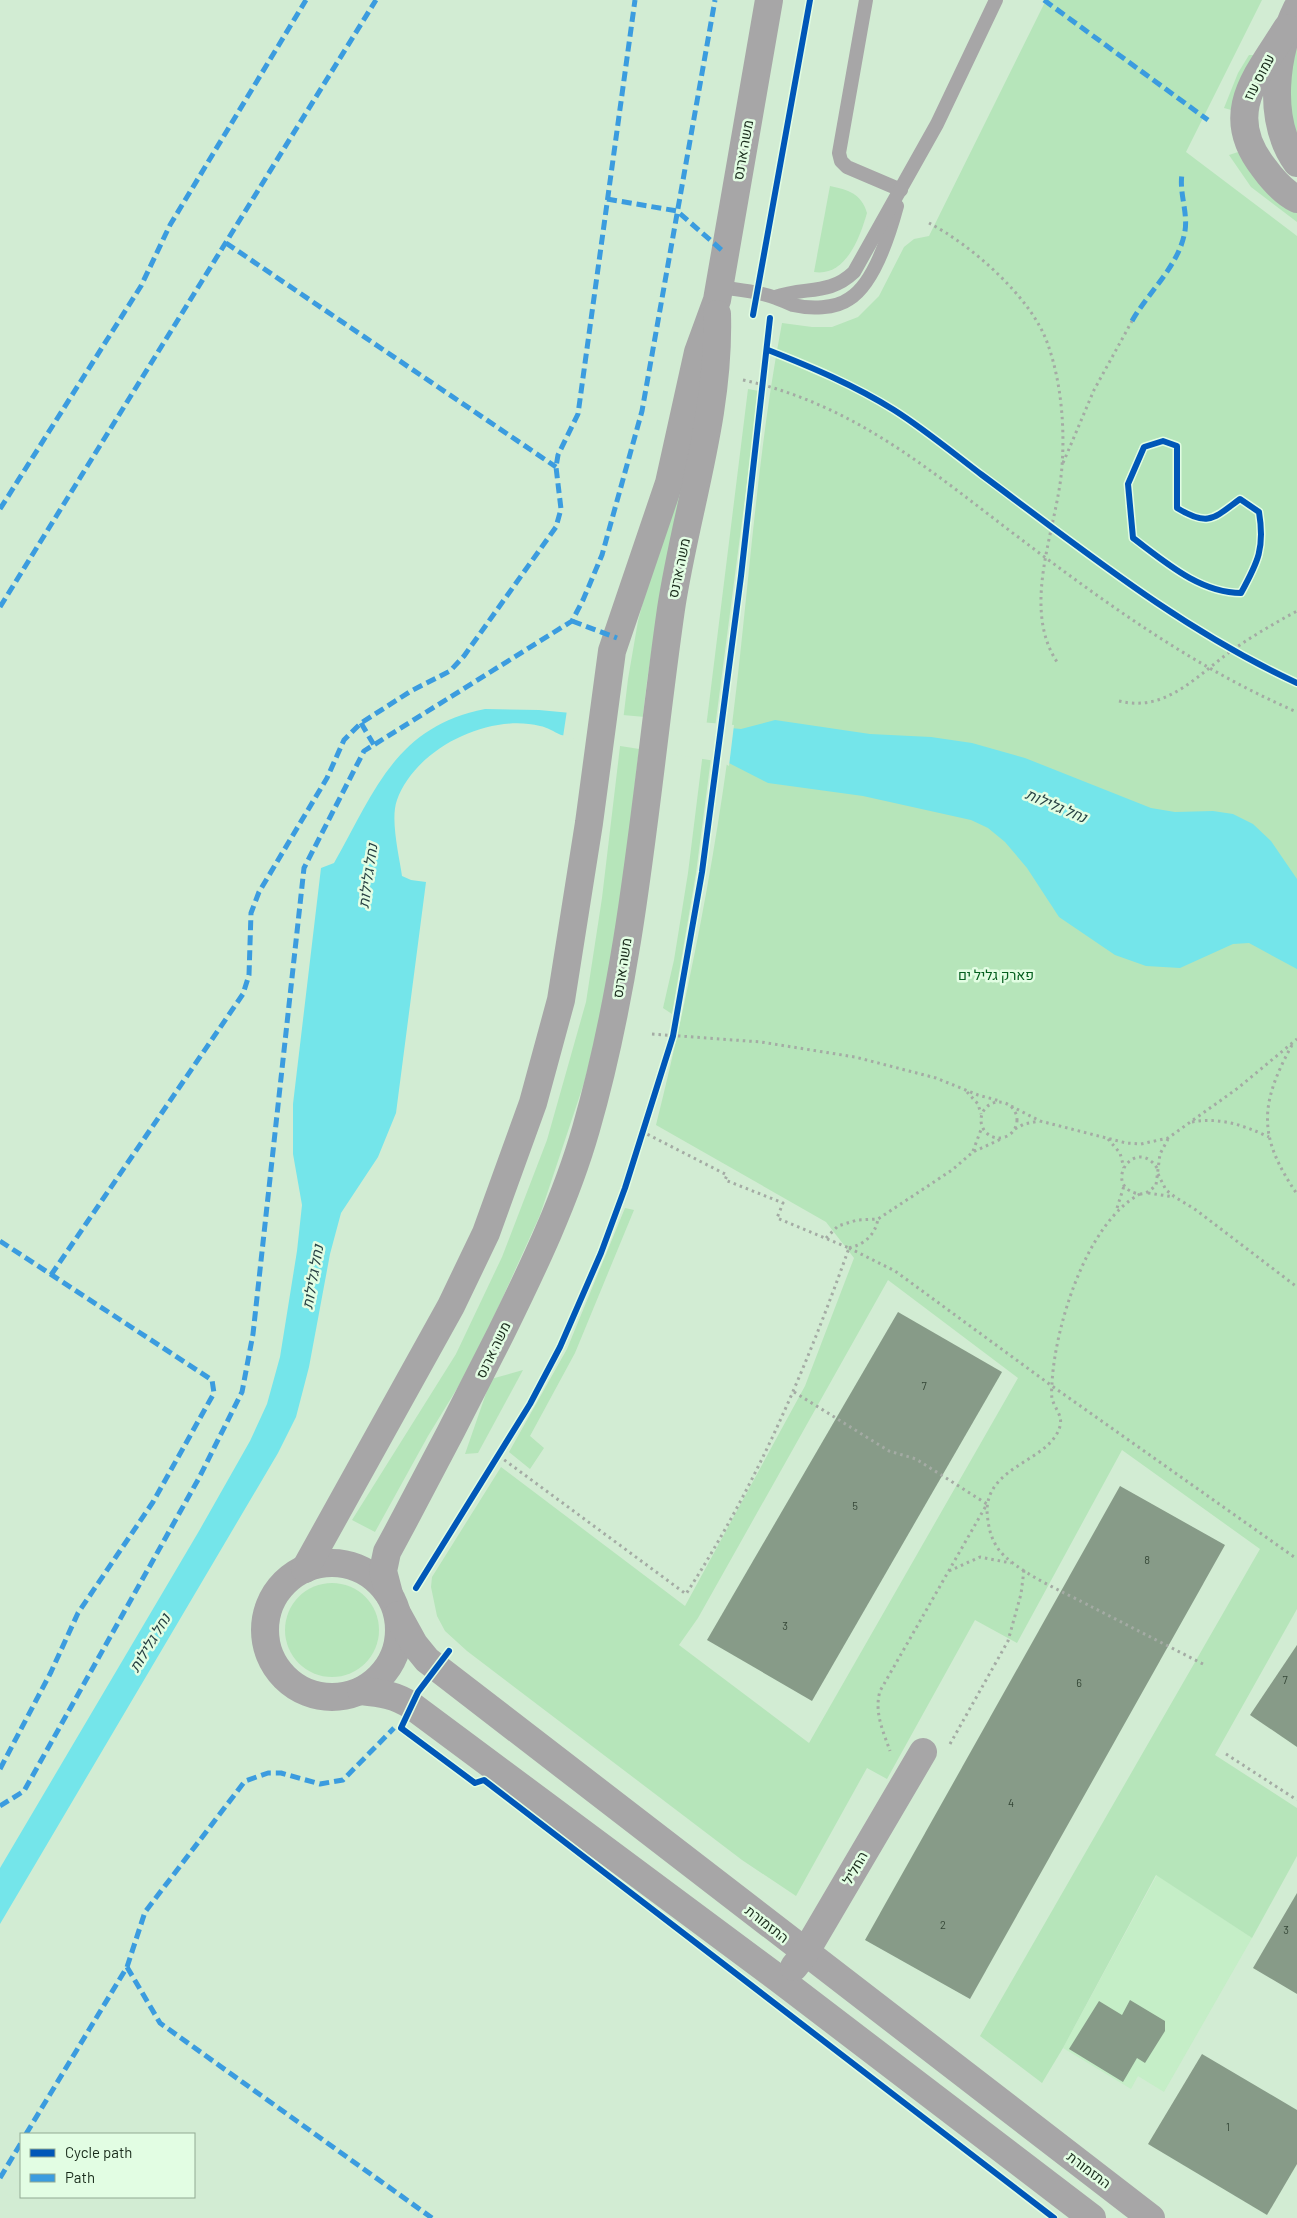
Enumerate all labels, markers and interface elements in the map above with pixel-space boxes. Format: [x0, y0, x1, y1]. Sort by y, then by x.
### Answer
street label: עמוס עוז [1239, 51, 1278, 103]
street label: משה ארנס [729, 118, 756, 181]
street label: משה ארנס [664, 536, 693, 599]
water label: נחל גלילות [1023, 784, 1091, 827]
water label: נחל גלילות [354, 841, 381, 909]
street label: משה ארנס [608, 937, 635, 999]
park label: פארק גליל ים [958, 966, 1034, 983]
water label: נחל גלילות [298, 1242, 327, 1310]
street label: משה ארנס [472, 1319, 514, 1381]
house number: 7 [921, 1379, 927, 1392]
house number: 5 [852, 1499, 858, 1512]
house number: 8 [1144, 1553, 1150, 1566]
water label: נחל גלילות [125, 1609, 174, 1675]
house number: 3 [782, 1619, 788, 1632]
house number: 7 [1282, 1673, 1288, 1686]
house number: 6 [1076, 1676, 1082, 1689]
house number: 4 [1008, 1796, 1014, 1809]
street label: החליל [838, 1848, 871, 1887]
street label: התזמורת [742, 1901, 792, 1946]
house number: 2 [940, 1918, 946, 1931]
house number: 3 [1283, 1923, 1289, 1936]
house number: 1 [1226, 2120, 1230, 2133]
legend [20, 2133, 195, 2198]
text: Cycle path [65, 2143, 132, 2161]
street label: התזמורת [1064, 2148, 1115, 2192]
text: Path [65, 2168, 95, 2186]

